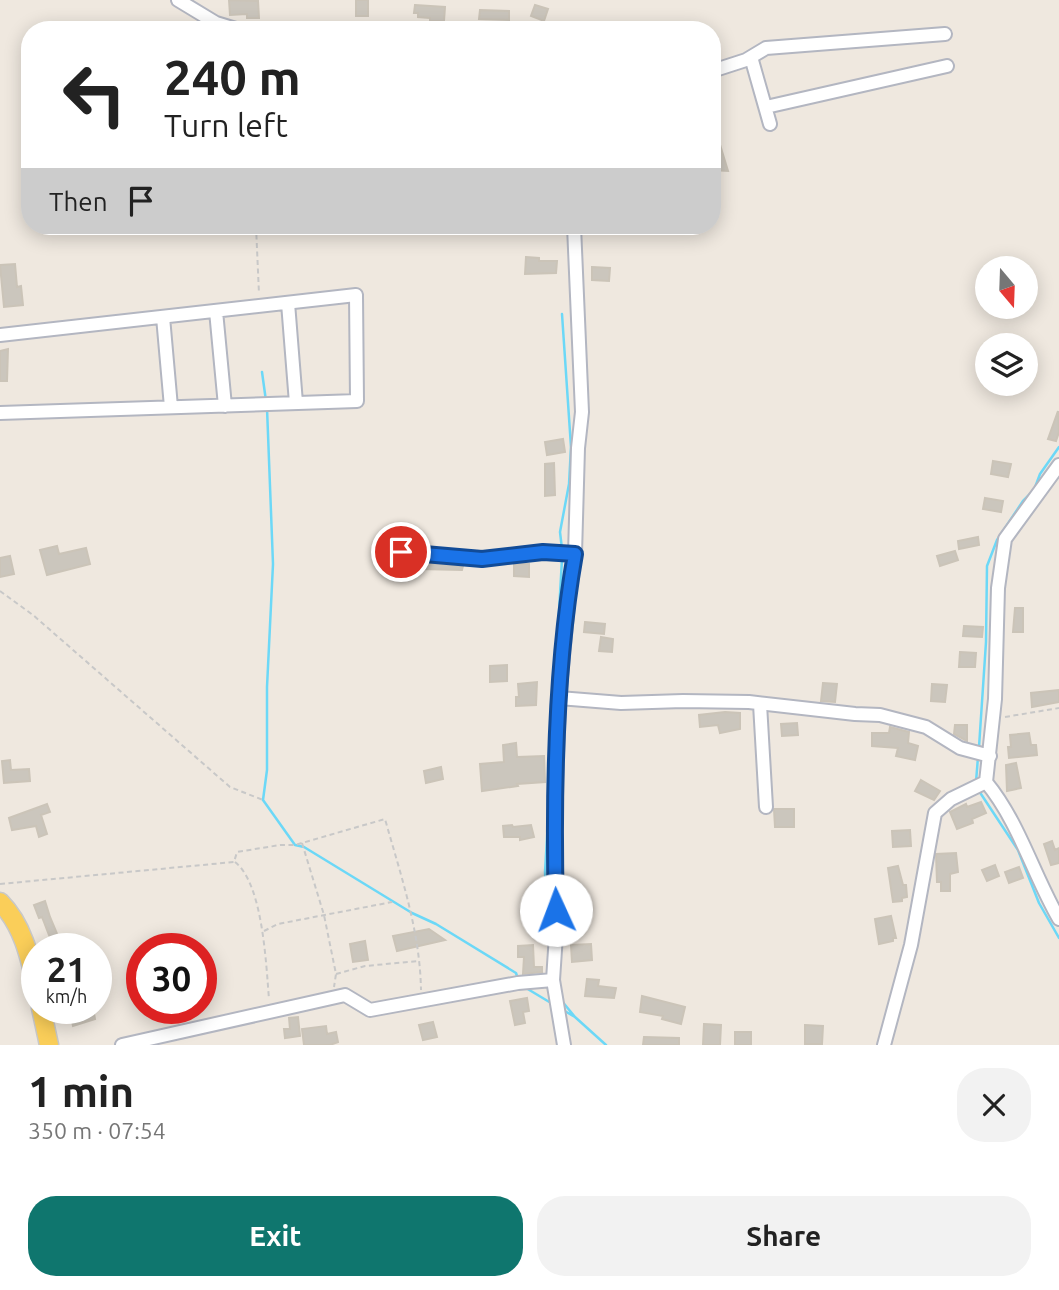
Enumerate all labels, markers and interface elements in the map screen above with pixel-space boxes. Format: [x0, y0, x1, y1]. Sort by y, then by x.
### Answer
icon: left [49, 49, 140, 140]
text: 240 m [164, 49, 301, 104]
text: Turn left [164, 107, 288, 143]
icon: arrive [122, 182, 160, 220]
text: Then [49, 187, 108, 216]
north arrow [975, 256, 1038, 318]
map controls [975, 256, 1038, 396]
button: layers [975, 333, 1038, 396]
pin [371, 522, 431, 582]
icon: arrive [382, 533, 420, 571]
position arrow [519, 873, 593, 947]
speed limit sign: 30 [126, 933, 217, 1024]
text: 21 [47, 949, 86, 989]
text: km/h [46, 986, 87, 1006]
text: 1 min [28, 1068, 134, 1115]
button: close [957, 1068, 1031, 1142]
text: 350 m · 07:54 [28, 1118, 166, 1143]
button: Exit [28, 1196, 523, 1276]
button: Share [537, 1196, 1031, 1276]

